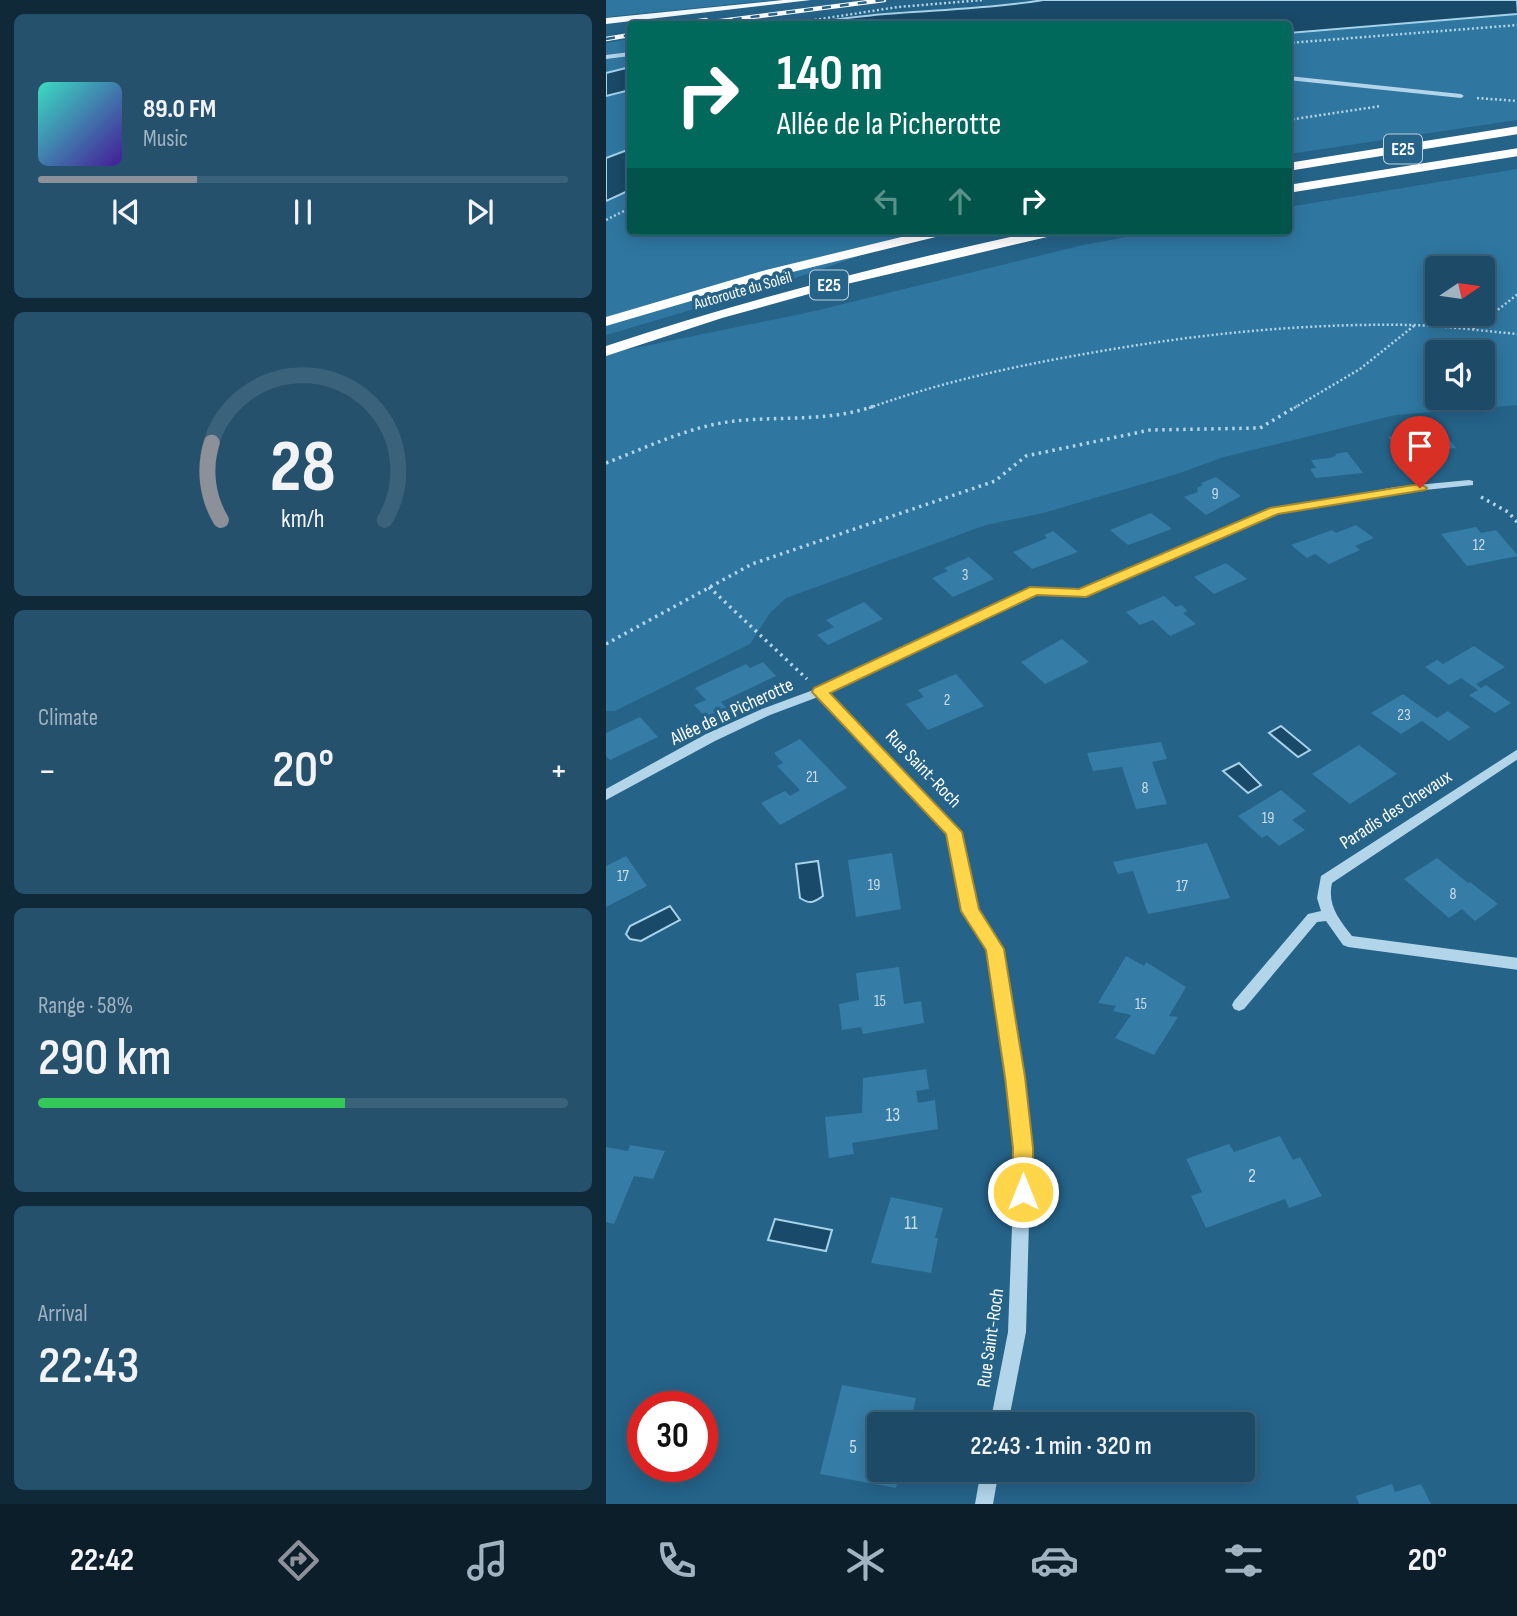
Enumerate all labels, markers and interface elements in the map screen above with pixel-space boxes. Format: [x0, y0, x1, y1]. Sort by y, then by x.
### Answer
text: 140 m [777, 45, 883, 104]
icon: right [662, 49, 753, 140]
text: 89.0 FM [143, 94, 216, 125]
text: Allée de la Picherotte [777, 105, 1001, 144]
text: Music [143, 125, 188, 153]
road number: E25 [1384, 134, 1422, 164]
icon: left [868, 182, 906, 220]
icon: ahead [941, 182, 979, 220]
icon: right [1014, 182, 1052, 220]
icon: previous [107, 193, 145, 231]
icon: pause [284, 193, 322, 231]
icon: next [461, 193, 499, 231]
north arrow [1425, 256, 1495, 326]
map controls [1425, 256, 1495, 410]
street label: Autoroute du Soleil [691, 268, 794, 314]
road number: E25 [810, 270, 848, 300]
button: sound [1425, 340, 1495, 410]
pin [1390, 416, 1450, 488]
text: 28 [270, 424, 336, 512]
icon: arrive [1401, 427, 1439, 465]
house number: 9 [1211, 485, 1219, 504]
text: km/h [281, 504, 325, 535]
house number: 12 [1473, 536, 1485, 555]
house number: 3 [962, 566, 968, 585]
street label: Allée de la Picherotte [666, 673, 797, 751]
house number: 2 [944, 691, 950, 710]
text: Climate [38, 704, 98, 732]
house number: 23 [1397, 706, 1411, 725]
street label: Rue Saint-Roch [880, 725, 966, 813]
text: 20° [272, 739, 334, 802]
text: − [38, 749, 57, 794]
text: + [549, 749, 568, 794]
street label: Paradis des Chevaux [1336, 765, 1456, 855]
house number: 21 [806, 768, 819, 787]
house number: 8 [1141, 779, 1149, 798]
house number: 19 [1262, 809, 1274, 828]
house number: 17 [617, 867, 630, 886]
house number: 19 [868, 876, 880, 895]
house number: 17 [1176, 877, 1189, 896]
house number: 8 [1449, 885, 1457, 904]
text: Range · 58% [38, 992, 133, 1020]
house number: 15 [874, 992, 886, 1011]
house number: 15 [1135, 995, 1147, 1014]
text: 290 km [38, 1027, 172, 1090]
house number: 13 [886, 1104, 900, 1127]
position arrow [986, 1155, 1060, 1229]
house number: 2 [1248, 1165, 1256, 1188]
house number: 11 [904, 1212, 918, 1235]
street label: Rue Saint-Roch [973, 1287, 1009, 1389]
text: Arrival [38, 1300, 87, 1328]
text: 22:43 [38, 1335, 139, 1398]
speed limit sign: 30 [627, 1391, 718, 1482]
text: 22:43 · 1 min · 320 m [970, 1431, 1152, 1462]
house number: 5 [849, 1436, 857, 1459]
icon: directions [274, 1536, 323, 1585]
icon: music [463, 1536, 512, 1585]
icon: phone [652, 1536, 701, 1585]
icon: climate [841, 1536, 890, 1585]
icon: car [1030, 1536, 1079, 1585]
icon: filters [1219, 1536, 1268, 1585]
text: 22:42 [70, 1541, 134, 1580]
text: 20° [1408, 1541, 1447, 1580]

